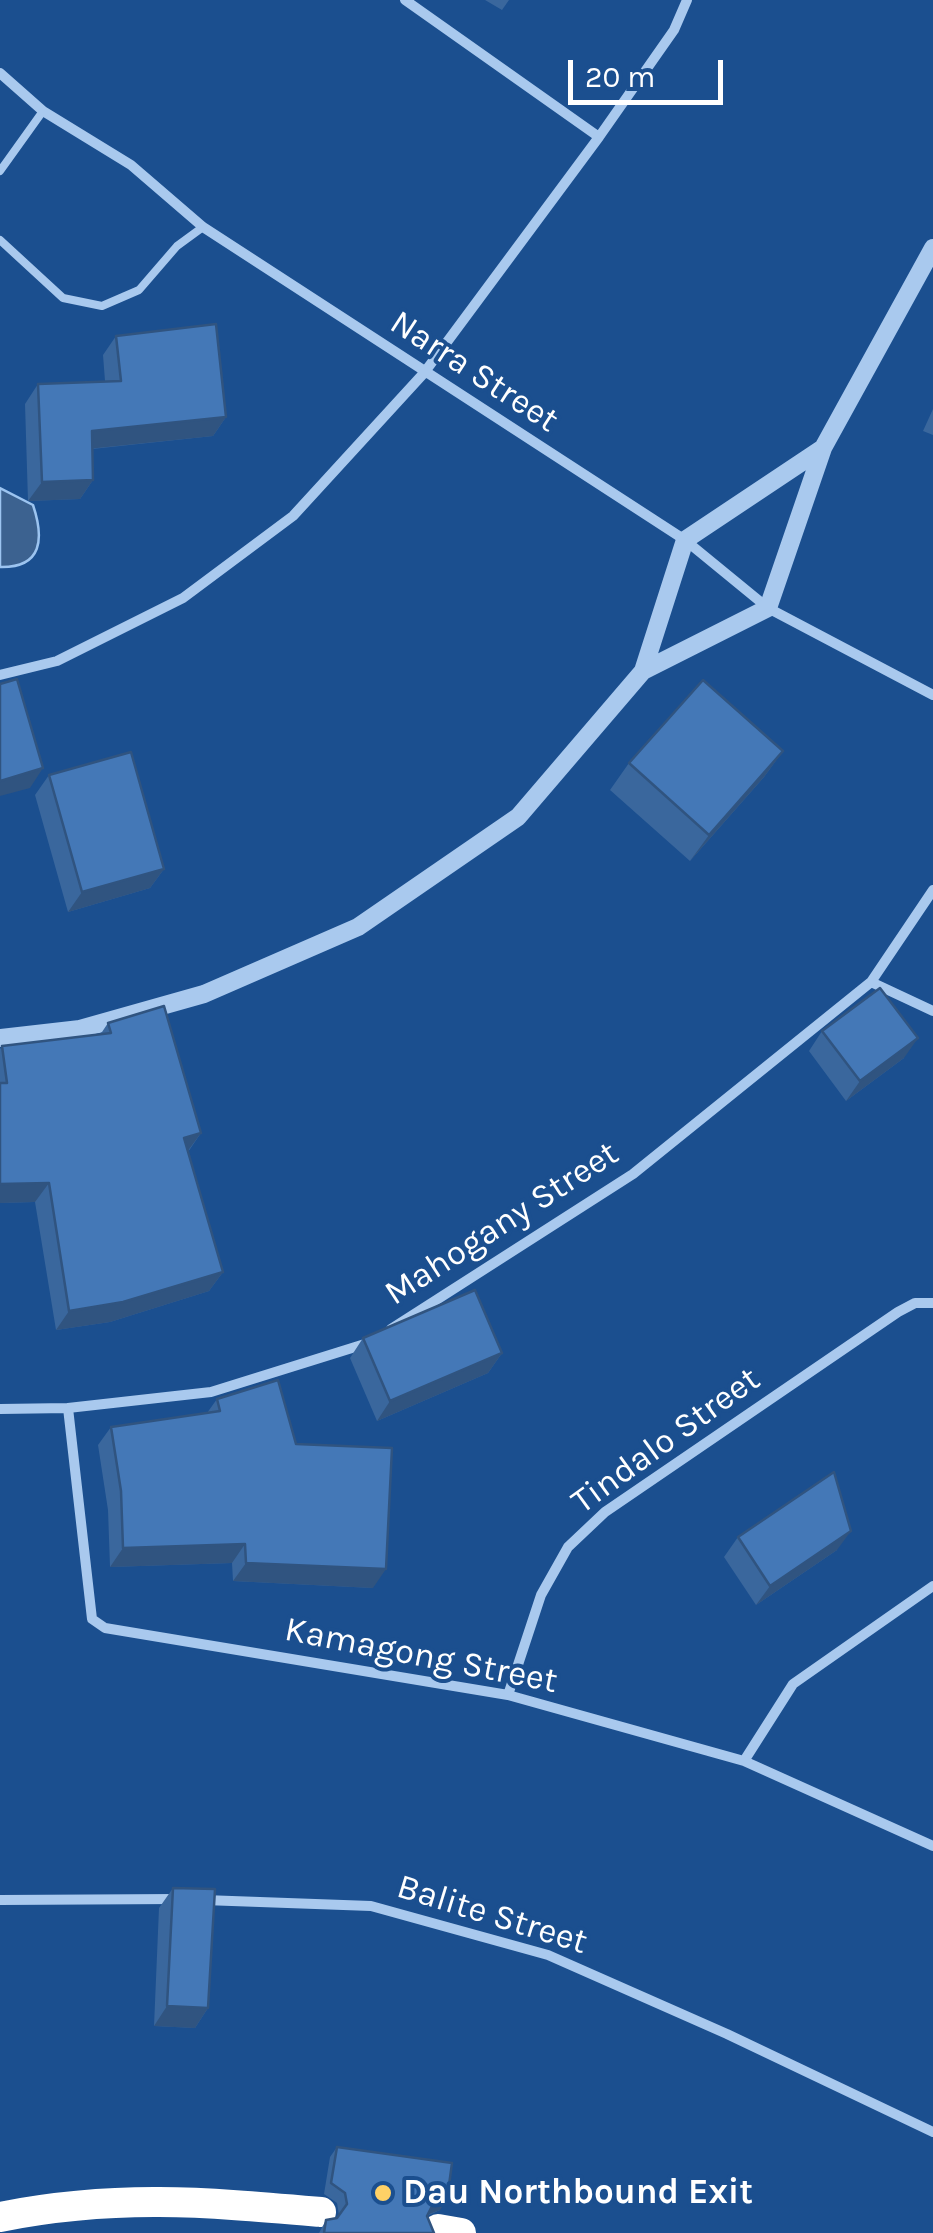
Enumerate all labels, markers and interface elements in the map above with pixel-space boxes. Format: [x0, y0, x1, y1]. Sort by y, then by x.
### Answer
scale bar [573, 40, 728, 102]
text: 20 m [585, 59, 655, 95]
street label: Narra Street [382, 302, 566, 442]
street label: Mahogany Street [377, 1133, 627, 1315]
street label: Tindalo Street [564, 1359, 768, 1523]
street label: Kamagong Street [281, 1609, 561, 1703]
street label: Balite Street [392, 1866, 592, 1964]
place label: Dau Northbound Exit [403, 2172, 753, 2214]
marker: Dau Northbound Exit [372, 2182, 394, 2204]

